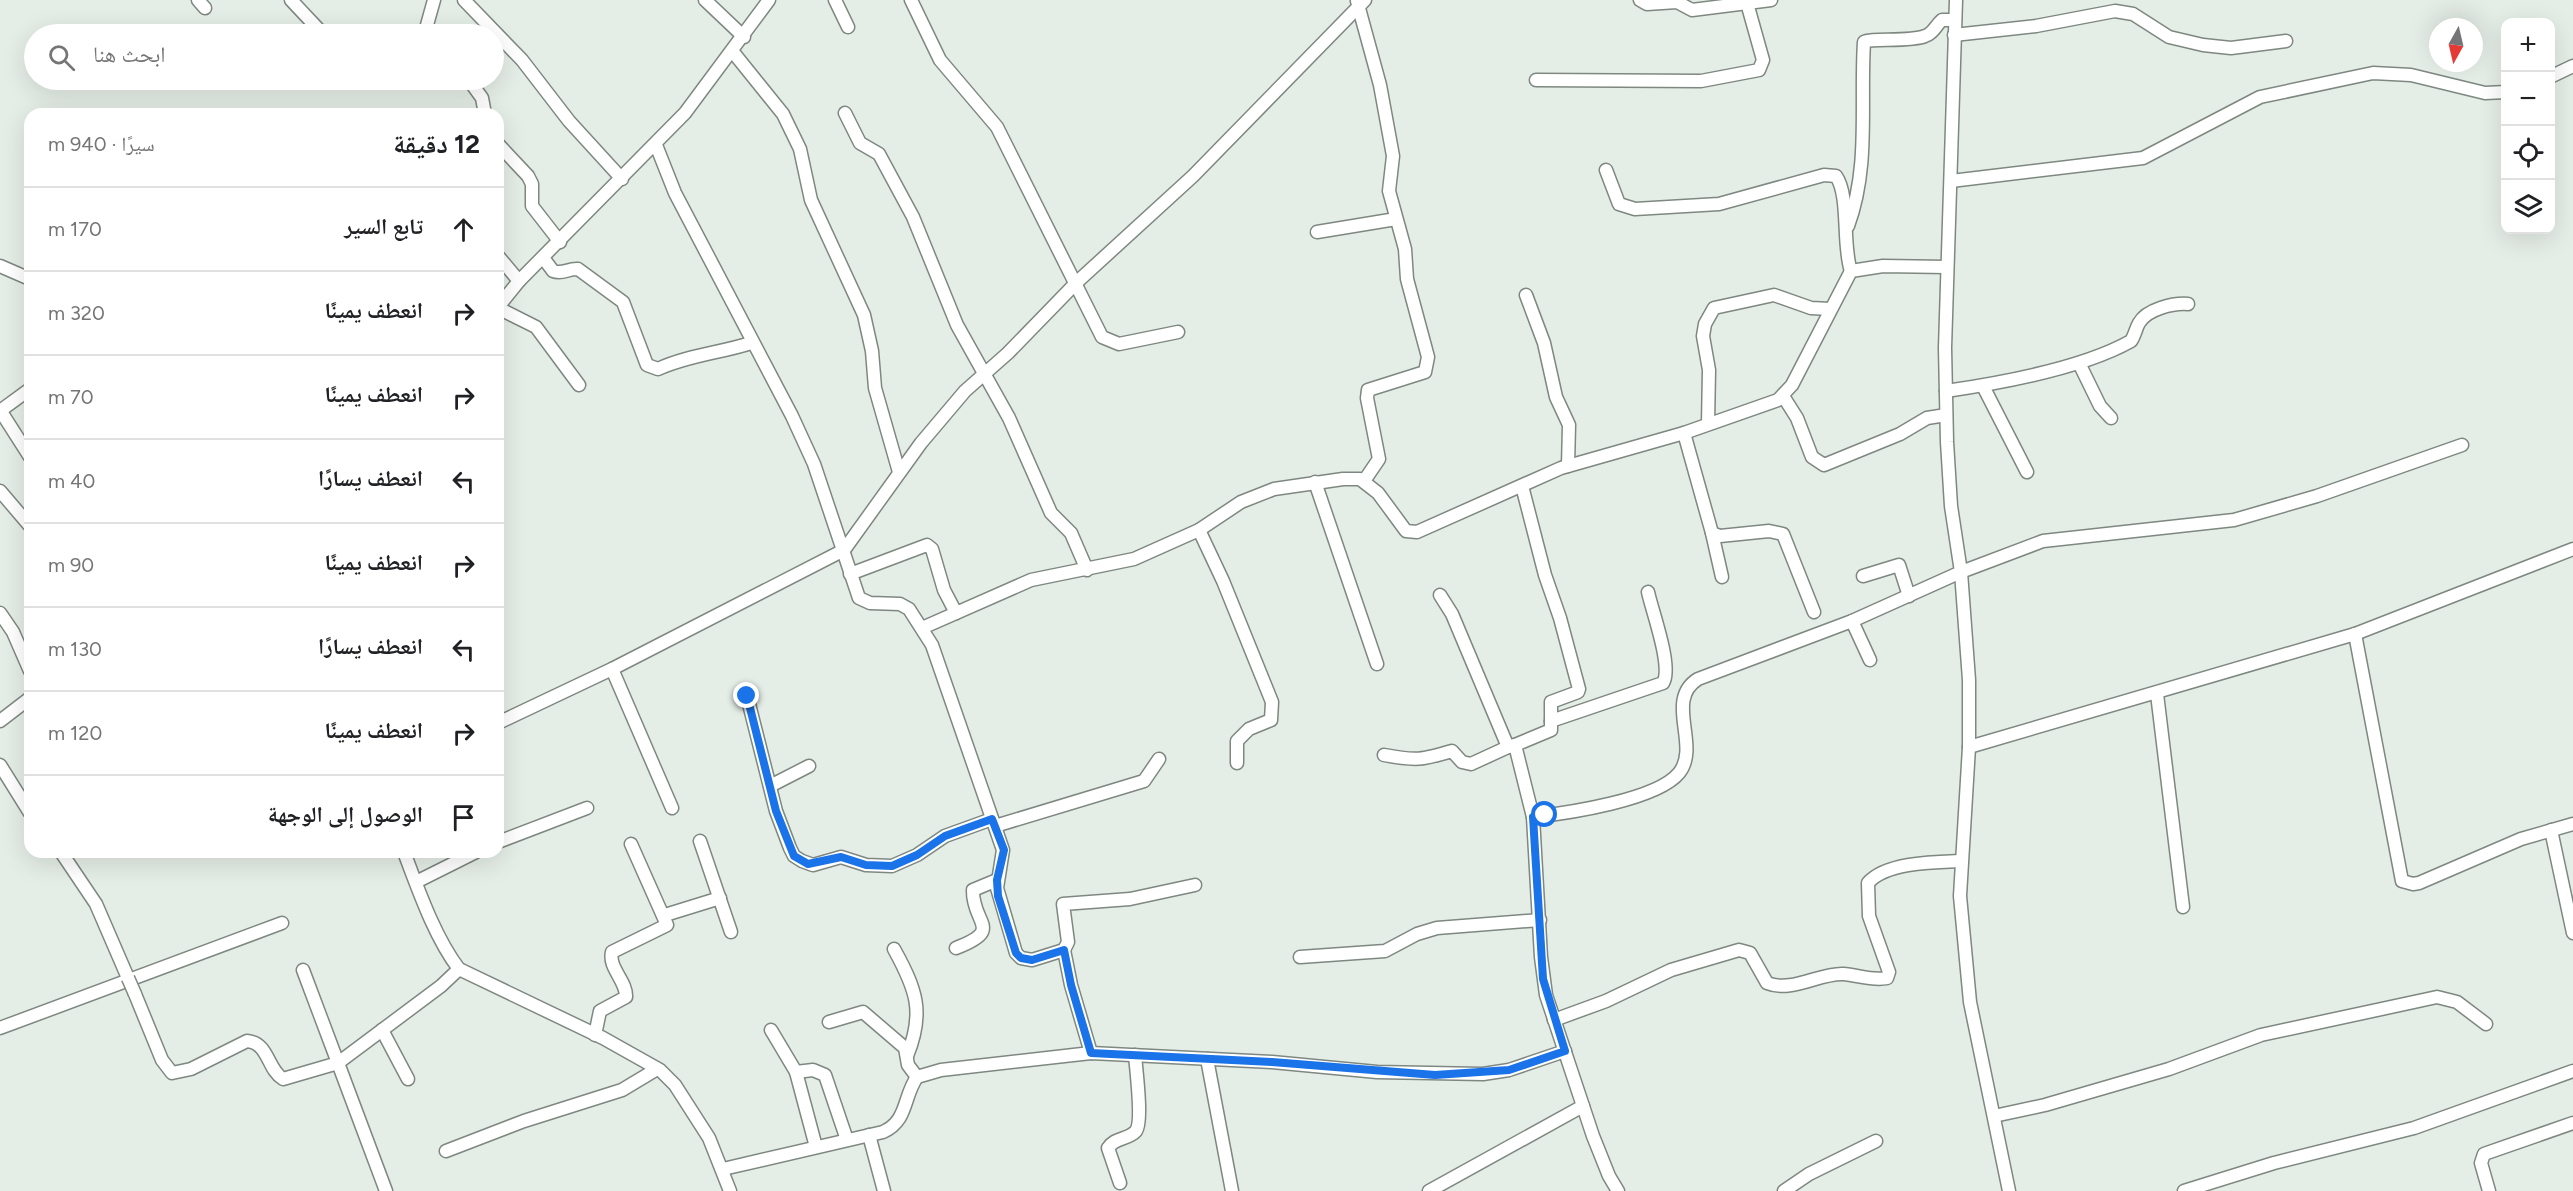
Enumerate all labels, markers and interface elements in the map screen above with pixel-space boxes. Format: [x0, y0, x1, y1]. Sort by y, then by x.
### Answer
north arrow [2429, 18, 2483, 72]
map controls [2501, 18, 2555, 234]
button: + [2501, 18, 2555, 72]
search box [24, 24, 504, 90]
icon: search [45, 41, 78, 74]
text: ابحث هنا [93, 41, 166, 68]
button: − [2501, 72, 2555, 126]
button: locate [2501, 126, 2555, 180]
text: 12 دقيقة [393, 128, 480, 160]
text: سيرًا · 940 m [48, 132, 155, 156]
button: layers [2501, 180, 2555, 234]
text: تابع السير [344, 213, 423, 240]
icon: ahead [447, 213, 480, 246]
text: 170 m [48, 217, 102, 241]
text: انعطف يمينًا [324, 297, 423, 324]
icon: right [447, 297, 480, 330]
text: 320 m [48, 301, 105, 325]
text: انعطف يمينًا [324, 381, 423, 408]
icon: right [447, 381, 480, 414]
text: 70 m [48, 385, 94, 409]
text: انعطف يسارًا [318, 465, 423, 492]
icon: left [447, 465, 480, 498]
text: 40 m [48, 469, 95, 493]
text: انعطف يمينًا [324, 549, 423, 576]
icon: right [447, 549, 480, 582]
text: 90 m [48, 553, 94, 577]
text: انعطف يسارًا [318, 633, 423, 660]
icon: left [447, 633, 480, 666]
text: 130 m [48, 637, 102, 661]
route end [733, 682, 759, 708]
text: انعطف يمينًا [324, 717, 423, 744]
icon: right [447, 717, 480, 750]
text: 120 m [48, 721, 102, 745]
text: الوصول إلى الوجهة [268, 801, 423, 828]
icon: arrive [447, 801, 480, 834]
route start [1531, 801, 1557, 827]

